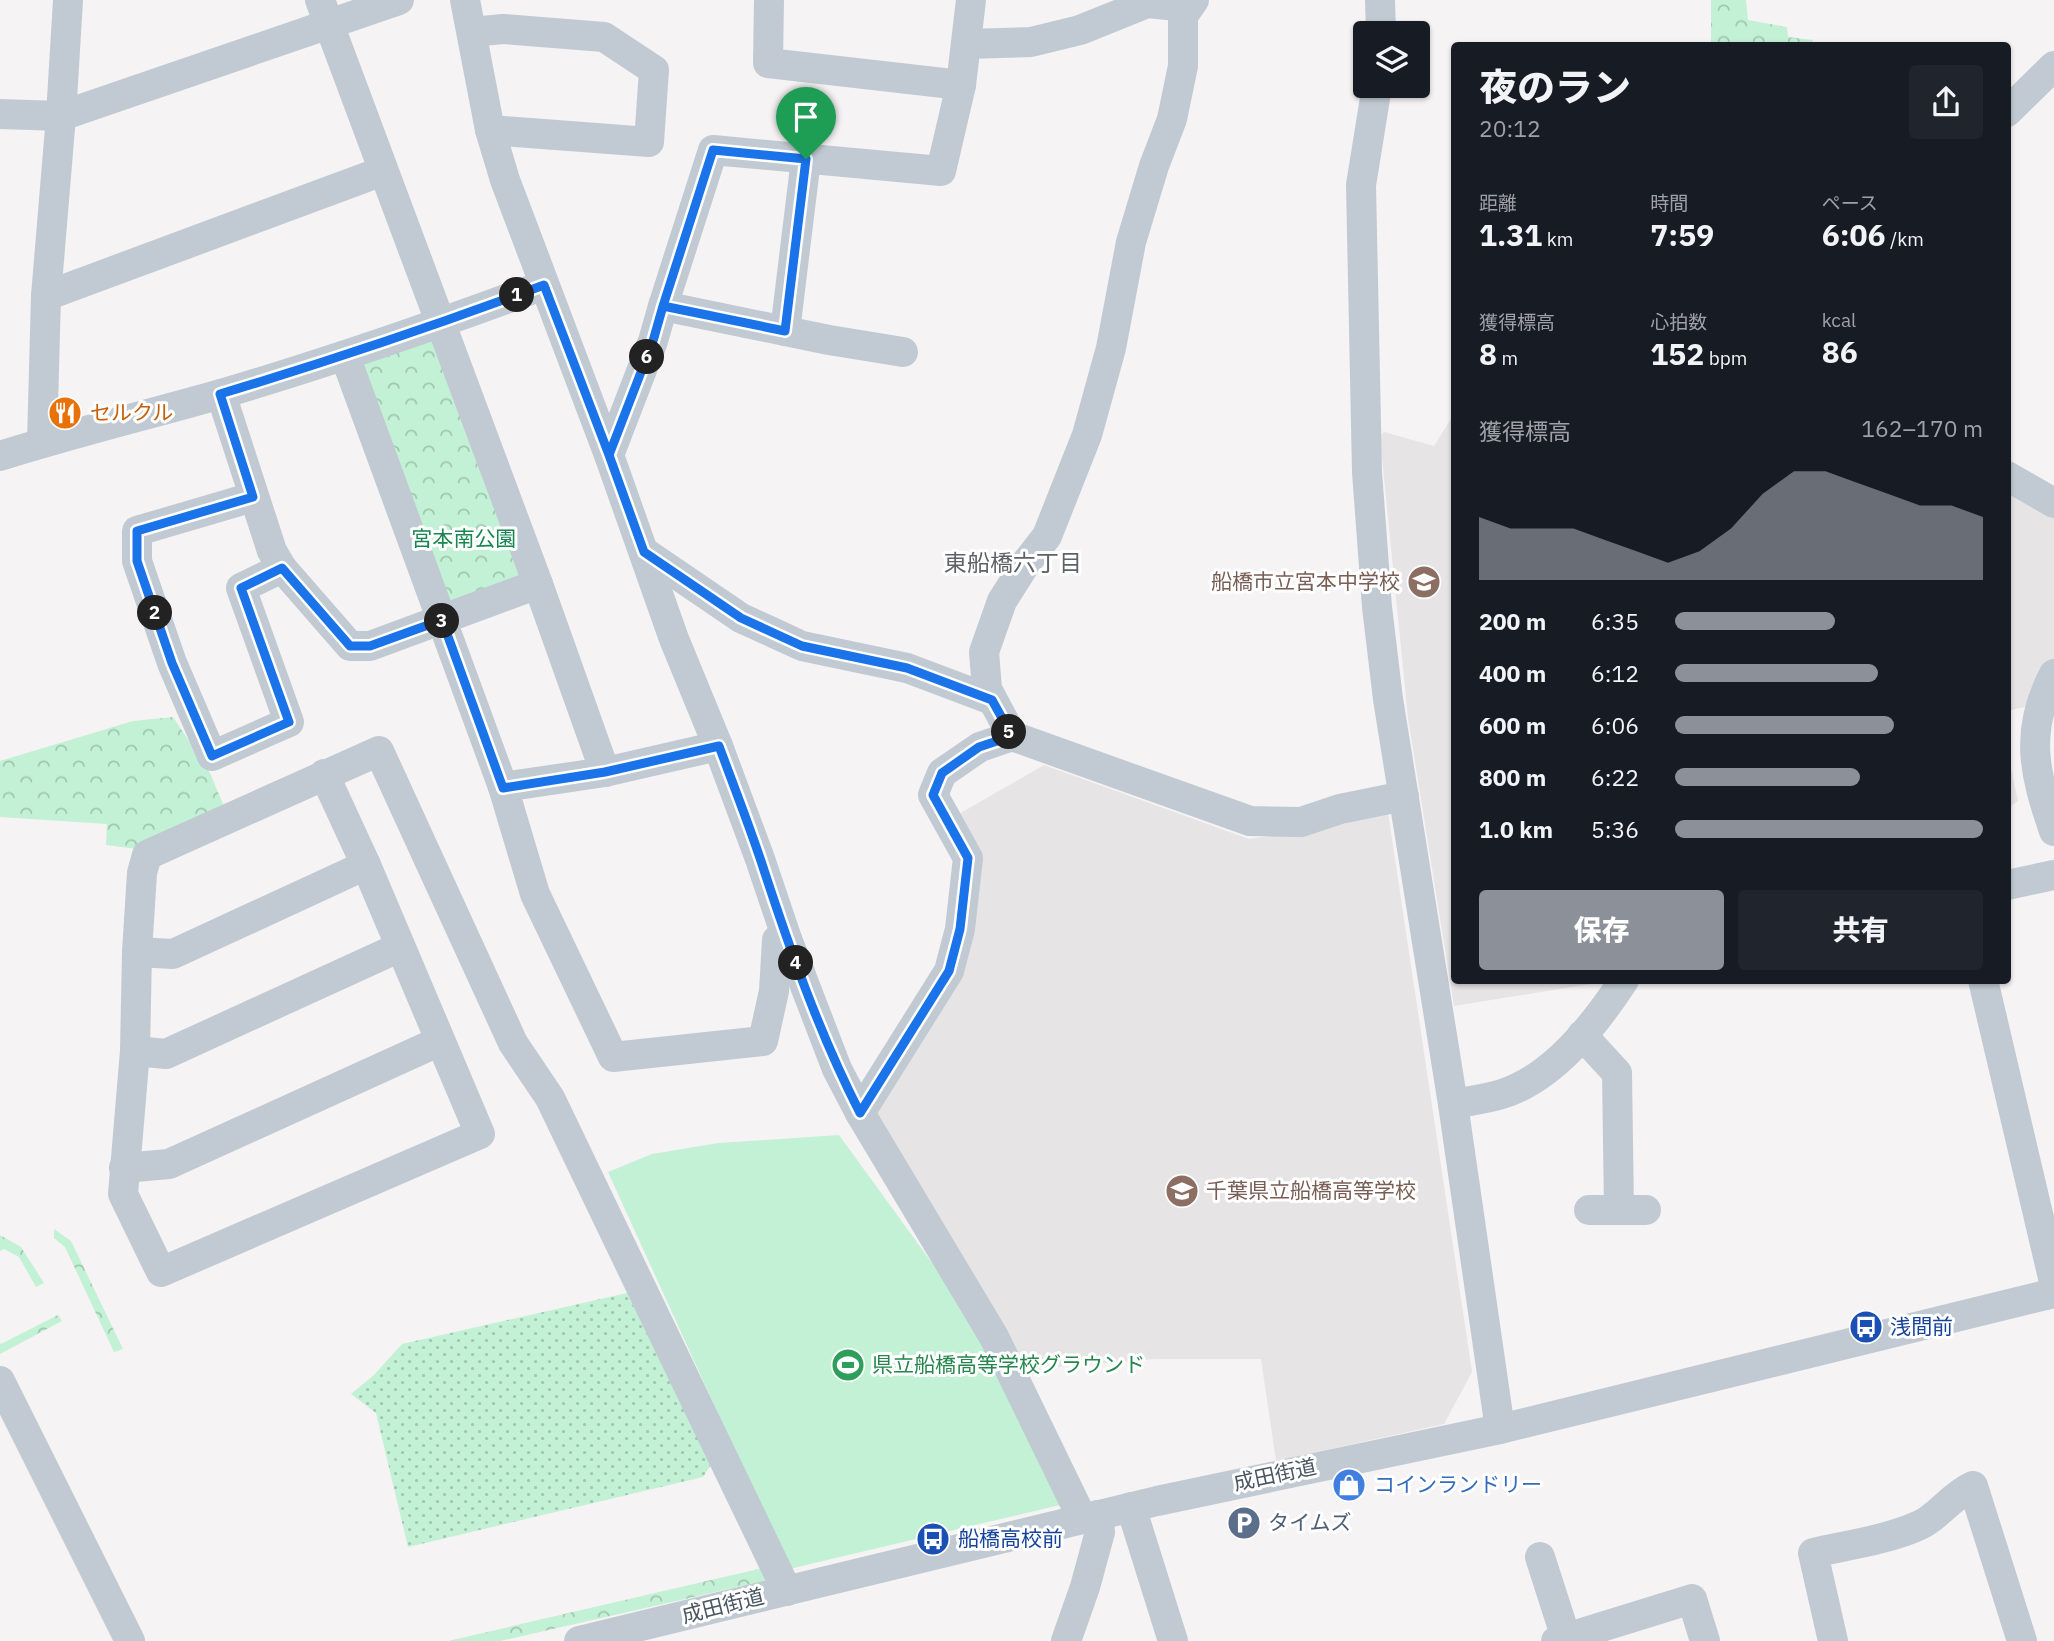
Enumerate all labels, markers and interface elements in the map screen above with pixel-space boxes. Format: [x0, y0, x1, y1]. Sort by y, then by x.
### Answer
map controls [1353, 21, 1430, 98]
button: layers [1353, 21, 1430, 98]
text: 夜のラン [1479, 62, 1631, 111]
button: share [1909, 65, 1983, 139]
pin [776, 87, 836, 159]
icon: arrive [787, 98, 825, 136]
text: 20:12 [1479, 113, 1541, 143]
text: 距離 [1479, 191, 1517, 215]
text: 時間 [1650, 191, 1688, 215]
text: ペース [1822, 191, 1878, 215]
text: 1.31 [1479, 215, 1542, 254]
text: 7:59 [1650, 215, 1714, 254]
text: 6:06 [1822, 215, 1886, 254]
text: km [1542, 227, 1573, 251]
text: /km [1886, 227, 1924, 251]
pin: 1 [500, 278, 534, 312]
text: 1 [511, 282, 522, 306]
text: kcal [1822, 308, 1856, 332]
text: 獲得標高 [1479, 310, 1555, 334]
text: 心拍数 [1650, 310, 1707, 334]
text: 86 [1822, 332, 1858, 371]
text: 8 [1479, 334, 1497, 373]
text: 152 [1650, 334, 1704, 373]
pin: 6 [630, 340, 664, 374]
text: 6 [641, 344, 652, 368]
text: m [1497, 346, 1518, 370]
text: bpm [1704, 346, 1747, 370]
restaurant icon: セルクル [46, 394, 84, 432]
place label: セルクル [90, 398, 173, 426]
text: 162–170 m [1861, 413, 1983, 443]
text: 獲得標高 [1479, 416, 1571, 446]
park label: 宮本南公園 [412, 524, 517, 552]
district label: 東船橋六丁目 [944, 547, 1082, 577]
school or university icon: 船橋市立宮本中学校 [1405, 563, 1443, 601]
place label: 船橋市立宮本中学校 [1211, 567, 1400, 595]
pin: 2 [138, 596, 172, 630]
text: 2 [149, 600, 160, 624]
pin: 3 [424, 604, 460, 638]
text: 200 m [1479, 606, 1546, 636]
text: 6:35 [1591, 606, 1639, 636]
text: 3 [436, 608, 447, 632]
text: 400 m [1479, 658, 1546, 688]
text: 6:12 [1591, 658, 1639, 688]
text: 600 m [1479, 710, 1546, 740]
text: 6:06 [1591, 710, 1639, 740]
pin: 5 [992, 714, 1026, 750]
text: 5 [1003, 719, 1014, 743]
text: 800 m [1479, 762, 1546, 792]
text: 6:22 [1591, 762, 1639, 792]
text: 1.0 km [1479, 814, 1553, 844]
text: 5:36 [1591, 814, 1639, 844]
button: 保存 [1479, 890, 1724, 970]
button: 共有 [1738, 890, 1983, 970]
pin: 4 [778, 946, 814, 981]
text: 4 [790, 950, 801, 974]
school or university icon: 千葉県立船橋高等学校 [1163, 1172, 1201, 1210]
place label: 千葉県立船橋高等学校 [1206, 1176, 1416, 1204]
bus stop icon: 浅間前 [1847, 1308, 1885, 1346]
place label: 浅間前 [1890, 1312, 1953, 1340]
sports icon: 県立船橋高等学校グラウンド [829, 1346, 867, 1384]
place label: 県立船橋高等学校グラウンド [872, 1350, 1145, 1378]
street label: 成田街道 [1231, 1452, 1319, 1496]
shop icon: コインランドリー [1330, 1466, 1368, 1504]
place label: コインランドリー [1374, 1470, 1542, 1498]
parking icon: タイムズ [1225, 1504, 1263, 1542]
place label: タイムズ [1268, 1508, 1352, 1536]
bus stop icon: 船橋高校前 [914, 1520, 952, 1558]
place label: 船橋高校前 [958, 1524, 1063, 1552]
street label: 成田街道 [679, 1581, 767, 1629]

